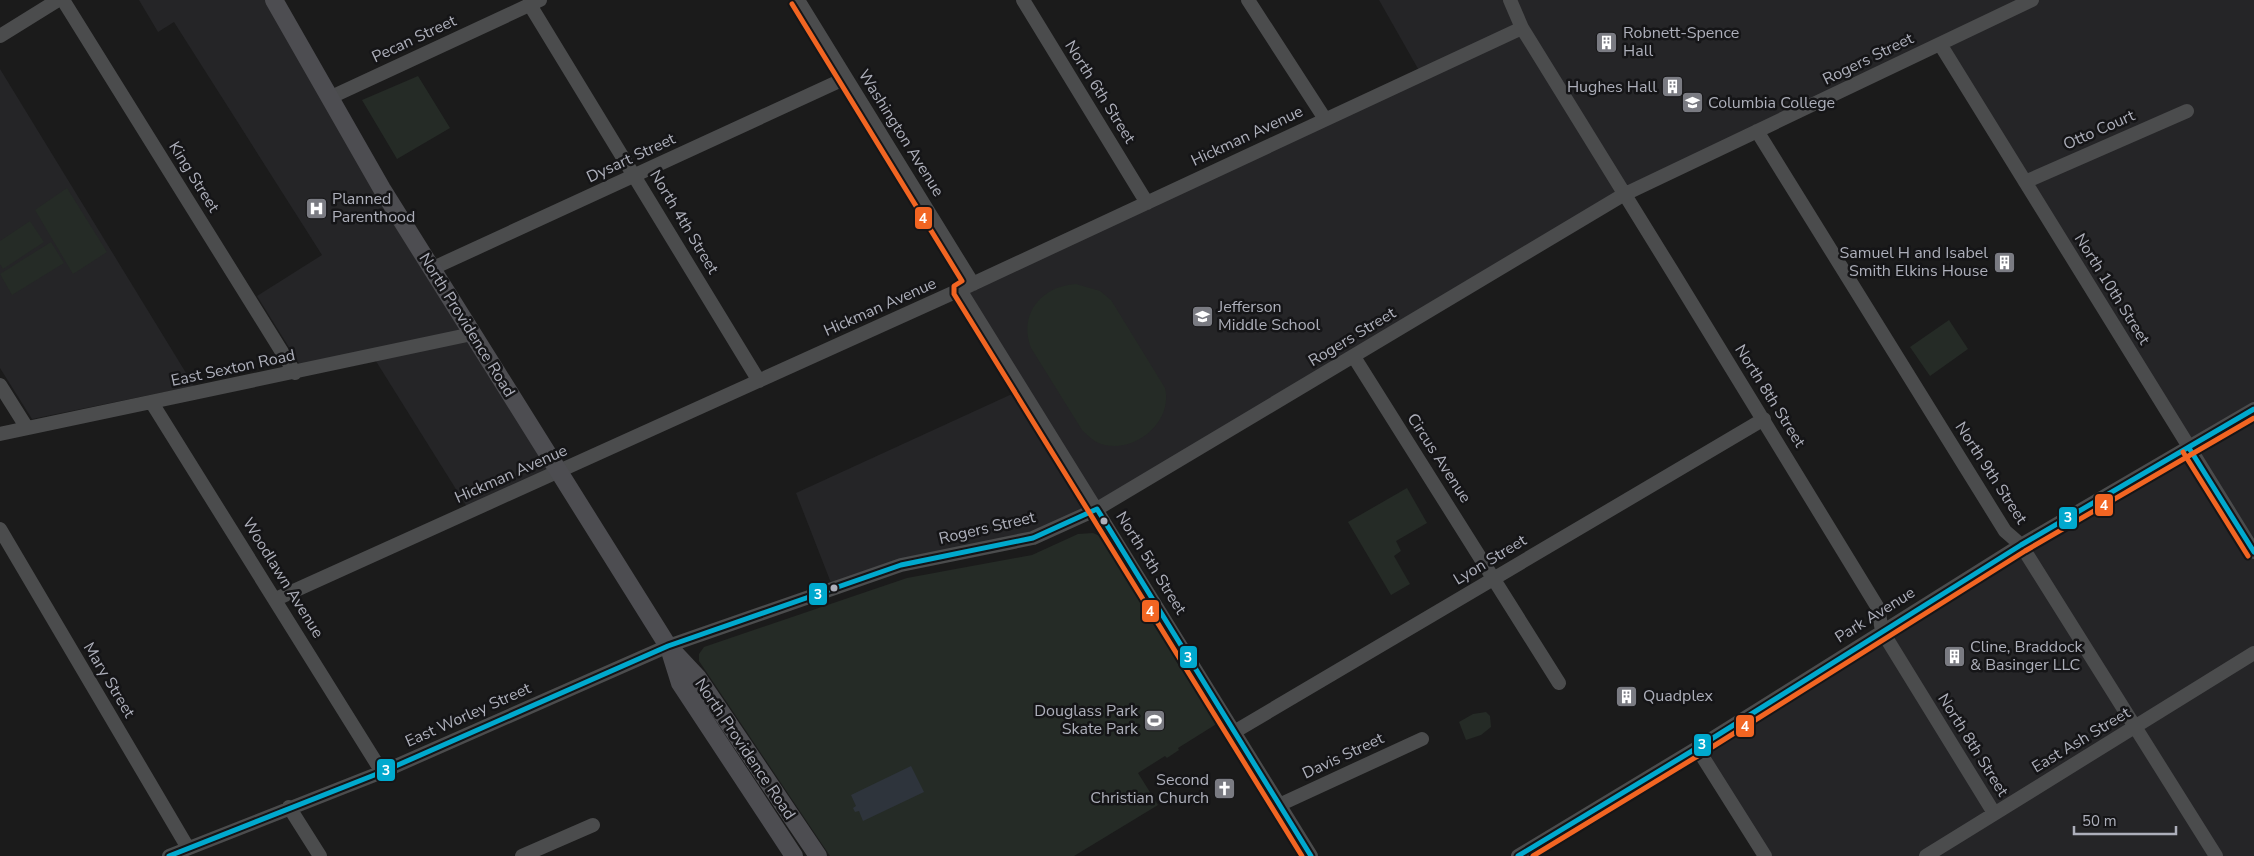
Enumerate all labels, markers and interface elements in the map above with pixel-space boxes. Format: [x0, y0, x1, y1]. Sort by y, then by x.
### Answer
street label: Pecan Street [368, 10, 460, 68]
place label: Robnett-Spence Hall [1623, 22, 1739, 62]
street label: Rogers Street [1819, 27, 1917, 90]
building icon: Robnett-Spence Hall [1595, 30, 1619, 54]
street label: North 6th Street [1059, 36, 1141, 148]
street label: Washington Avenue [853, 65, 949, 201]
building icon: Hughes Hall [1661, 75, 1685, 99]
place label: Hughes Hall [1567, 76, 1657, 98]
school or university icon: Columbia College [1680, 91, 1704, 115]
place label: Columbia College [1708, 92, 1835, 114]
street label: Hickman Avenue [1187, 100, 1307, 172]
street label: Otto Court [2060, 104, 2139, 156]
street label: Dysart Street [583, 128, 679, 188]
street label: King Street [163, 137, 225, 217]
street label: North 4th Street [644, 166, 724, 278]
place label: Planned Parenthood [332, 188, 415, 228]
hospital icon: Planned Parenthood [304, 196, 328, 220]
line badge: 4 [914, 206, 933, 230]
text: 4 [919, 209, 928, 228]
street label: North 10th Street [2069, 229, 2155, 349]
place label: Samuel H and Isabel Smith Elkins House [1840, 242, 1988, 282]
street label: North Providence Road [414, 249, 520, 401]
building icon: Samuel H and Isabel Smith Elkins House [1992, 250, 2016, 274]
street label: Hickman Avenue [820, 272, 940, 342]
place label: Jefferson Middle School [1217, 296, 1320, 336]
street label: Rogers Street [1304, 302, 1400, 372]
school or university icon: Jefferson Middle School [1190, 304, 1214, 328]
street label: North 8th Street [1729, 340, 1811, 452]
street label: East Sexton Road [169, 344, 297, 392]
street label: Circus Avenue [1402, 409, 1476, 507]
street label: North 9th Street [1950, 418, 2033, 529]
street label: Hickman Avenue [451, 439, 571, 509]
line badge: 4 [2094, 493, 2114, 517]
text: 4 [2100, 496, 2109, 515]
street label: Rogers Street [937, 506, 1038, 550]
line badge: 3 [2058, 506, 2078, 530]
street label: North 5th Street [1110, 507, 1192, 619]
text: 3 [2064, 508, 2072, 527]
street label: Woodlawn Avenue [237, 514, 329, 642]
unlabelled marker [1099, 516, 1109, 526]
street label: Lyon Street [1449, 529, 1531, 591]
line badge: 3 [808, 582, 828, 606]
street label: Park Avenue [1831, 582, 1919, 648]
unlabelled marker [829, 583, 839, 593]
text: 3 [814, 585, 822, 604]
line badge: 4 [1141, 599, 1160, 623]
text: 4 [1146, 602, 1155, 621]
place label: Cline, Braddock & Basinger LLC [1970, 636, 2083, 676]
street label: Mary Street [78, 638, 140, 722]
building icon: Cline, Braddock & Basinger LLC [1942, 644, 1966, 668]
line badge: 3 [1179, 645, 1198, 669]
text: 3 [1184, 648, 1192, 667]
street label: North Providence Road [689, 674, 801, 824]
street label: East Worley Street [402, 677, 535, 753]
building icon: Quadplex [1615, 684, 1639, 708]
place label: Quadplex [1643, 685, 1713, 707]
street label: North 8th Street [1932, 689, 2014, 801]
place label: Douglass Park Skate Park [1034, 700, 1139, 740]
street label: East Ash Street [2028, 702, 2135, 778]
sports icon: Douglass Park Skate Park [1142, 708, 1166, 732]
line badge: 4 [1735, 714, 1755, 738]
text: 4 [1741, 717, 1750, 736]
street label: Davis Street [1299, 727, 1388, 784]
line badge: 3 [1693, 733, 1712, 757]
text: 3 [1698, 735, 1706, 754]
line badge: 3 [376, 758, 396, 782]
text: 3 [382, 761, 390, 780]
place label: Second Christian Church [1090, 769, 1209, 809]
church icon: Second Christian Church [1213, 777, 1237, 801]
scale bar [2074, 804, 2176, 836]
text: 50 m [2082, 811, 2117, 831]

